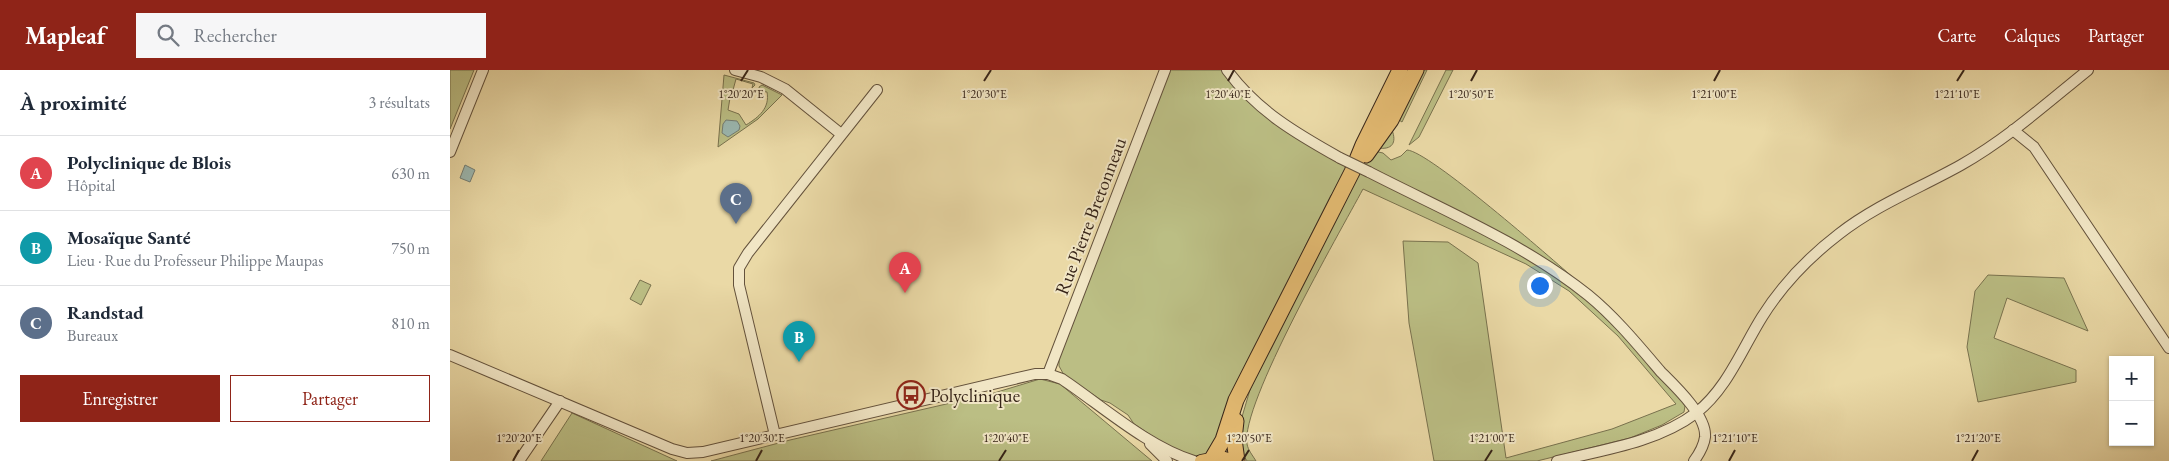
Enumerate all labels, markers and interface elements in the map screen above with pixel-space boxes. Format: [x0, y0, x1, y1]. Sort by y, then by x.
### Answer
search box [136, 13, 486, 58]
text: Mapleaf [25, 20, 106, 51]
icon: search [154, 21, 182, 49]
text: Rechercher [194, 23, 277, 48]
text: Carte [1937, 24, 1976, 47]
text: Calques [2004, 24, 2060, 47]
text: Partager [2088, 24, 2144, 47]
text: 1°20'20"E [718, 86, 764, 102]
text: 1°20'30"E [961, 86, 1007, 102]
text: 1°20'40"E [1205, 86, 1251, 102]
text: 1°20'50"E [1448, 86, 1494, 102]
text: 1°21'00"E [1691, 86, 1737, 102]
text: 1°21'10"E [1934, 86, 1980, 102]
text: À proximité [20, 89, 127, 116]
text: 3 résultats [368, 92, 430, 113]
street label: Rue Pierre Bretonneau [1049, 134, 1132, 298]
text: Polyclinique de Blois [67, 150, 231, 175]
text: A [30, 163, 42, 184]
text: 630 m [391, 163, 430, 184]
text: Hôpital [67, 175, 115, 196]
pin: C [720, 183, 752, 224]
text: Mosaïque Santé [67, 225, 191, 250]
text: B [31, 238, 41, 259]
text: 750 m [391, 238, 430, 259]
text: Lieu · Rue du Professeur Philippe Maupas [67, 250, 323, 271]
pin: A [889, 252, 921, 293]
your location [1527, 273, 1553, 299]
text: Randstad [67, 300, 144, 325]
text: C [30, 313, 42, 334]
text: 810 m [391, 313, 430, 334]
pin: B [783, 321, 815, 362]
text: Bureaux [67, 325, 118, 346]
map controls [2109, 356, 2154, 446]
button: + [2109, 356, 2154, 401]
button: Enregistrer [20, 375, 220, 422]
button: Partager [230, 375, 430, 422]
bus stop icon: Polyclinique [896, 380, 926, 410]
place label: Polyclinique [930, 383, 1020, 408]
button: − [2109, 401, 2154, 446]
text: 1°20'20"E [496, 430, 542, 446]
text: 1°20'30"E [739, 430, 785, 446]
text: 1°20'40"E [983, 430, 1029, 446]
text: 1°20'50"E [1226, 430, 1272, 446]
text: 1°21'00"E [1469, 430, 1515, 446]
text: 1°21'10"E [1712, 430, 1758, 446]
text: 1°21'20"E [1955, 430, 2001, 446]

